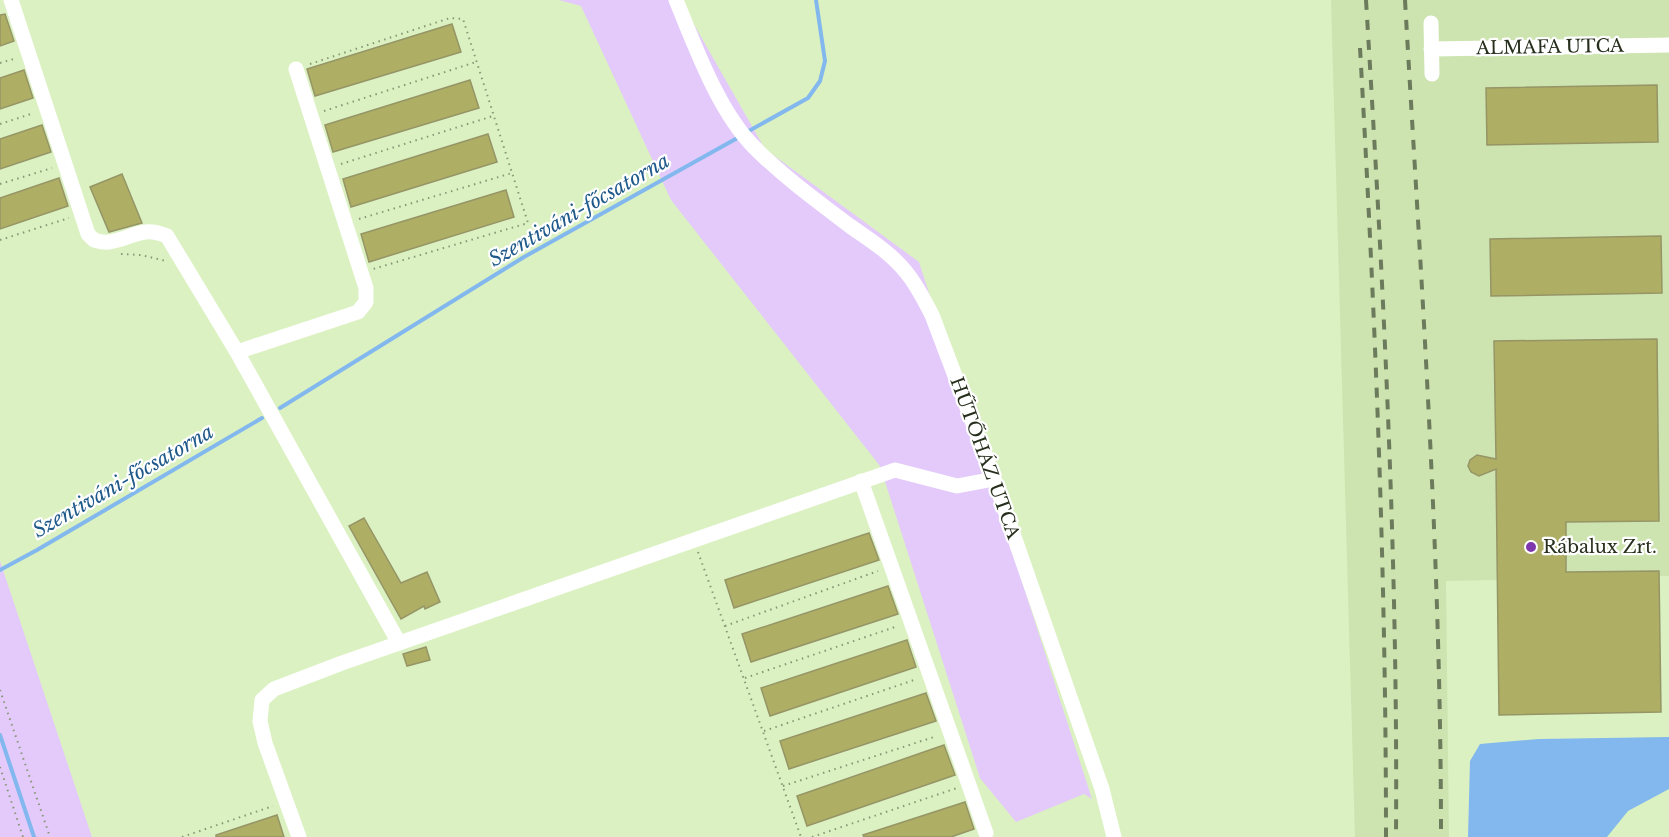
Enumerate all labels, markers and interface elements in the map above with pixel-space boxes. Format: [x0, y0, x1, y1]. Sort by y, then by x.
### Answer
street label: ALMAFA UTCA [1475, 35, 1625, 59]
water label: Szentiváni-főcsatorna [484, 148, 674, 272]
street label: HŰTŐHÁZ UTCA [945, 374, 1026, 543]
water label: Szentiváni-főcsatorna [28, 419, 218, 543]
place label: Rábalux Zrt. [1543, 536, 1657, 558]
marker: Rábalux Zrt. [1524, 540, 1538, 554]

